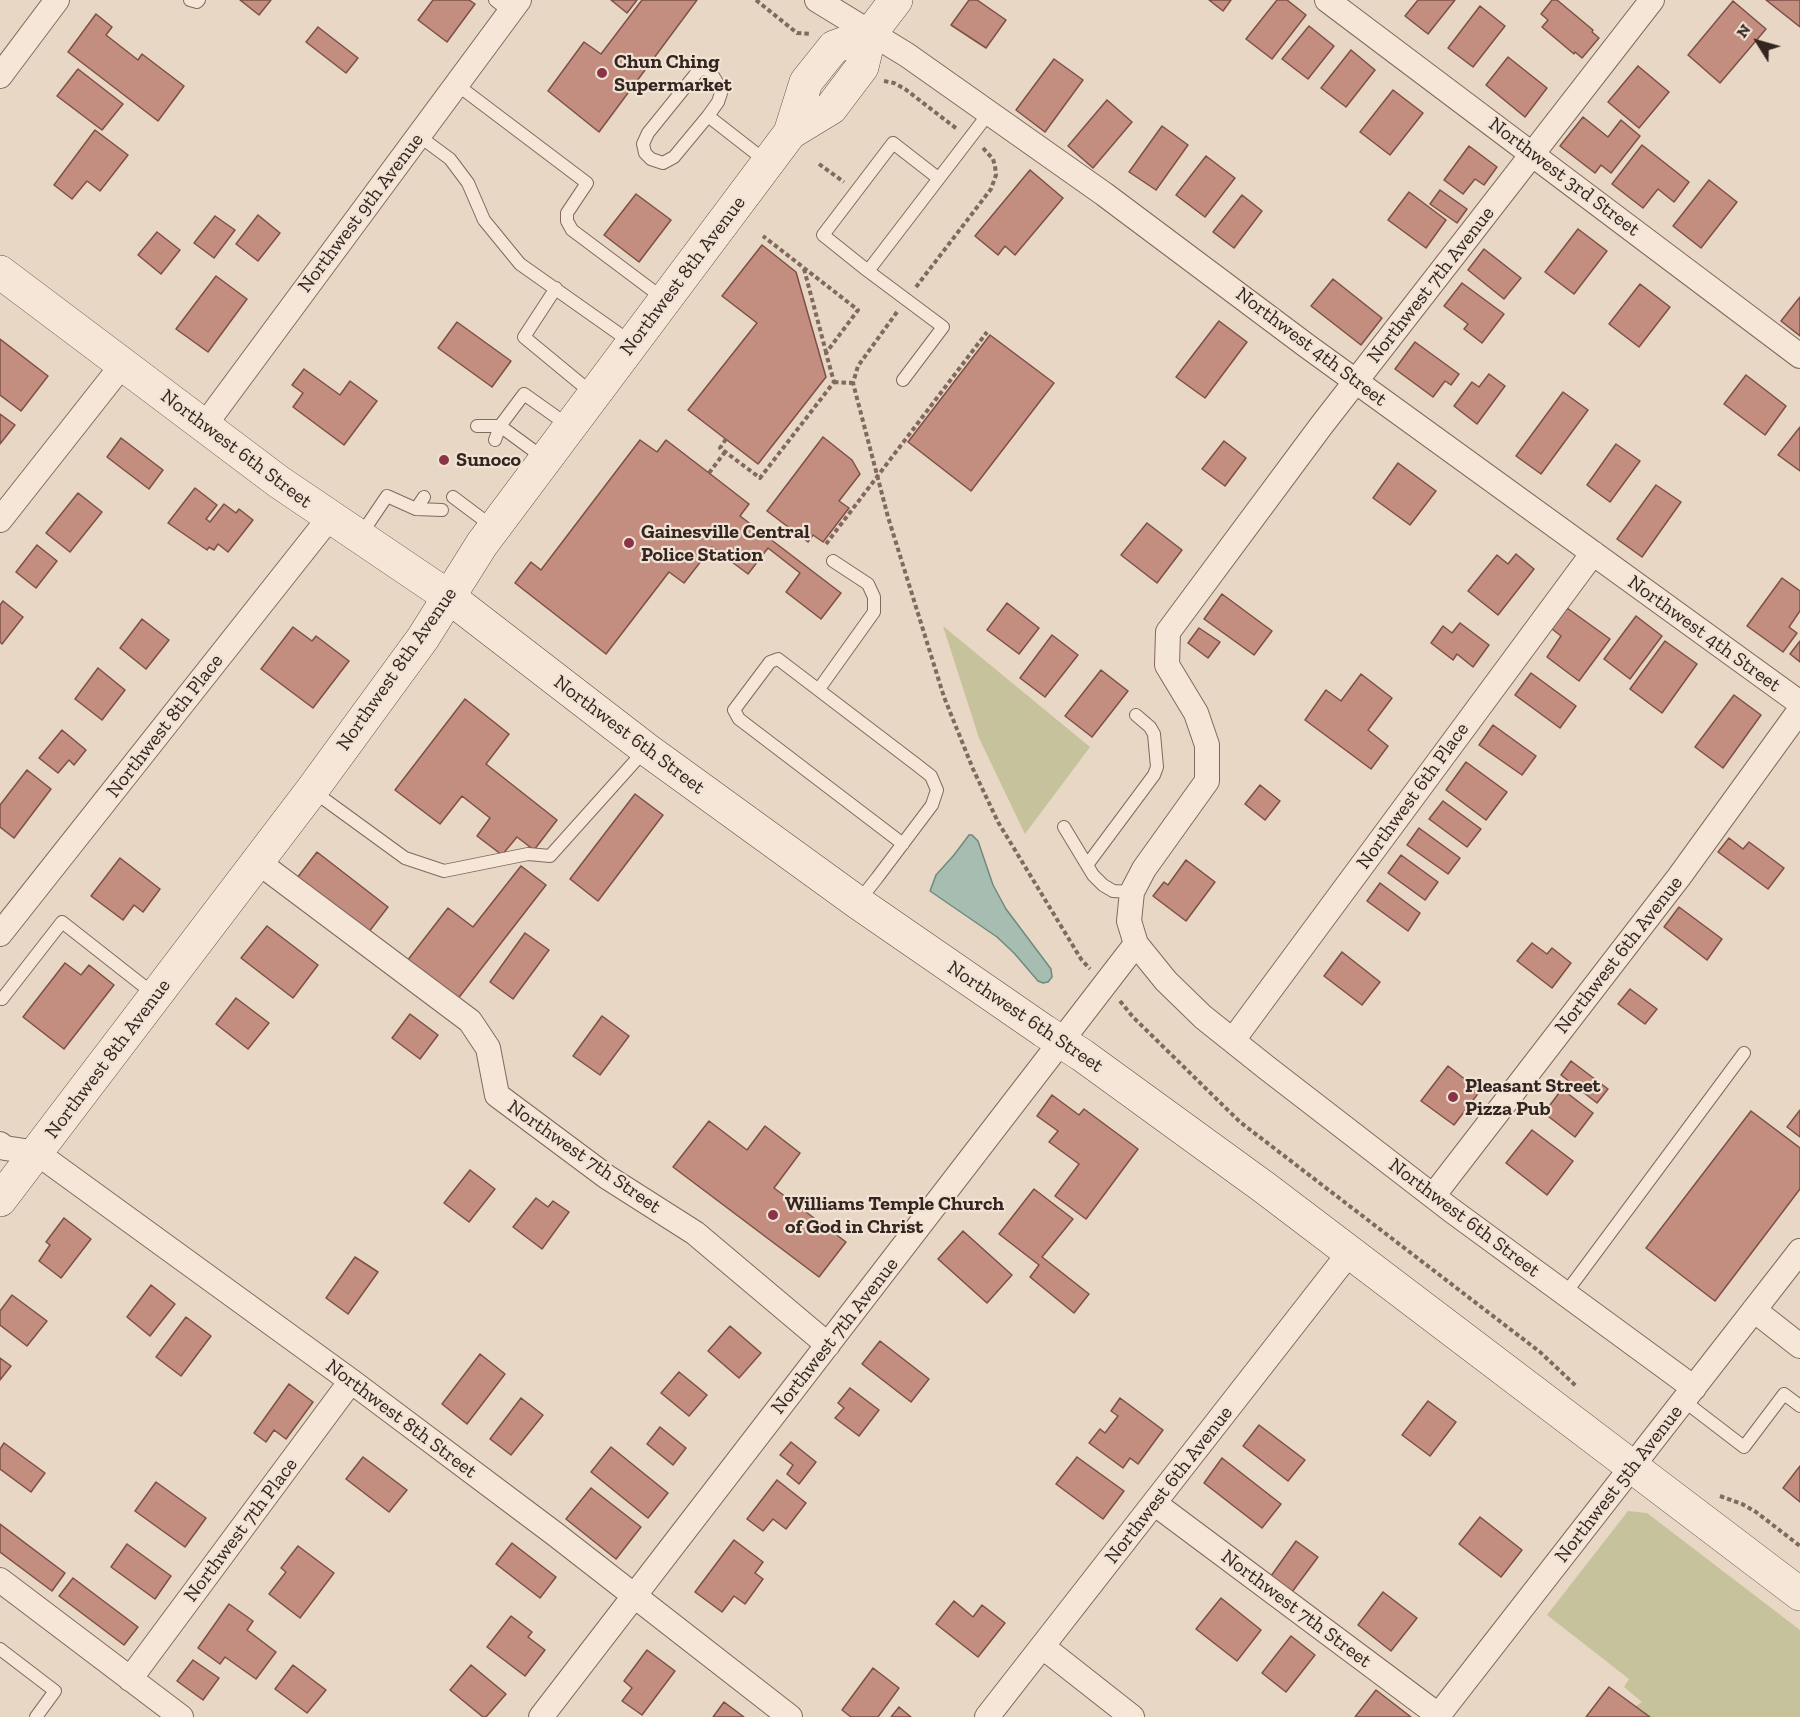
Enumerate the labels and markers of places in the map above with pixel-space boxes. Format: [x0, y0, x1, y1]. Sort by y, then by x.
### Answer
place label: Chun Ching Supermarket [614, 50, 732, 97]
marker: Chun Ching Supermarket [595, 66, 609, 80]
place label: Sunoco [456, 448, 521, 472]
marker: Sunoco [437, 453, 451, 467]
place label: Gainesville Central Police Station [641, 520, 810, 567]
marker: Gainesville Central Police Station [622, 536, 636, 550]
place label: Pleasant Street Pizza Pub [1465, 1074, 1600, 1121]
marker: Pleasant Street Pizza Pub [1446, 1090, 1460, 1104]
place label: Williams Temple Church of God in Christ [785, 1192, 1004, 1239]
marker: Williams Temple Church of God in Christ [766, 1208, 780, 1222]

